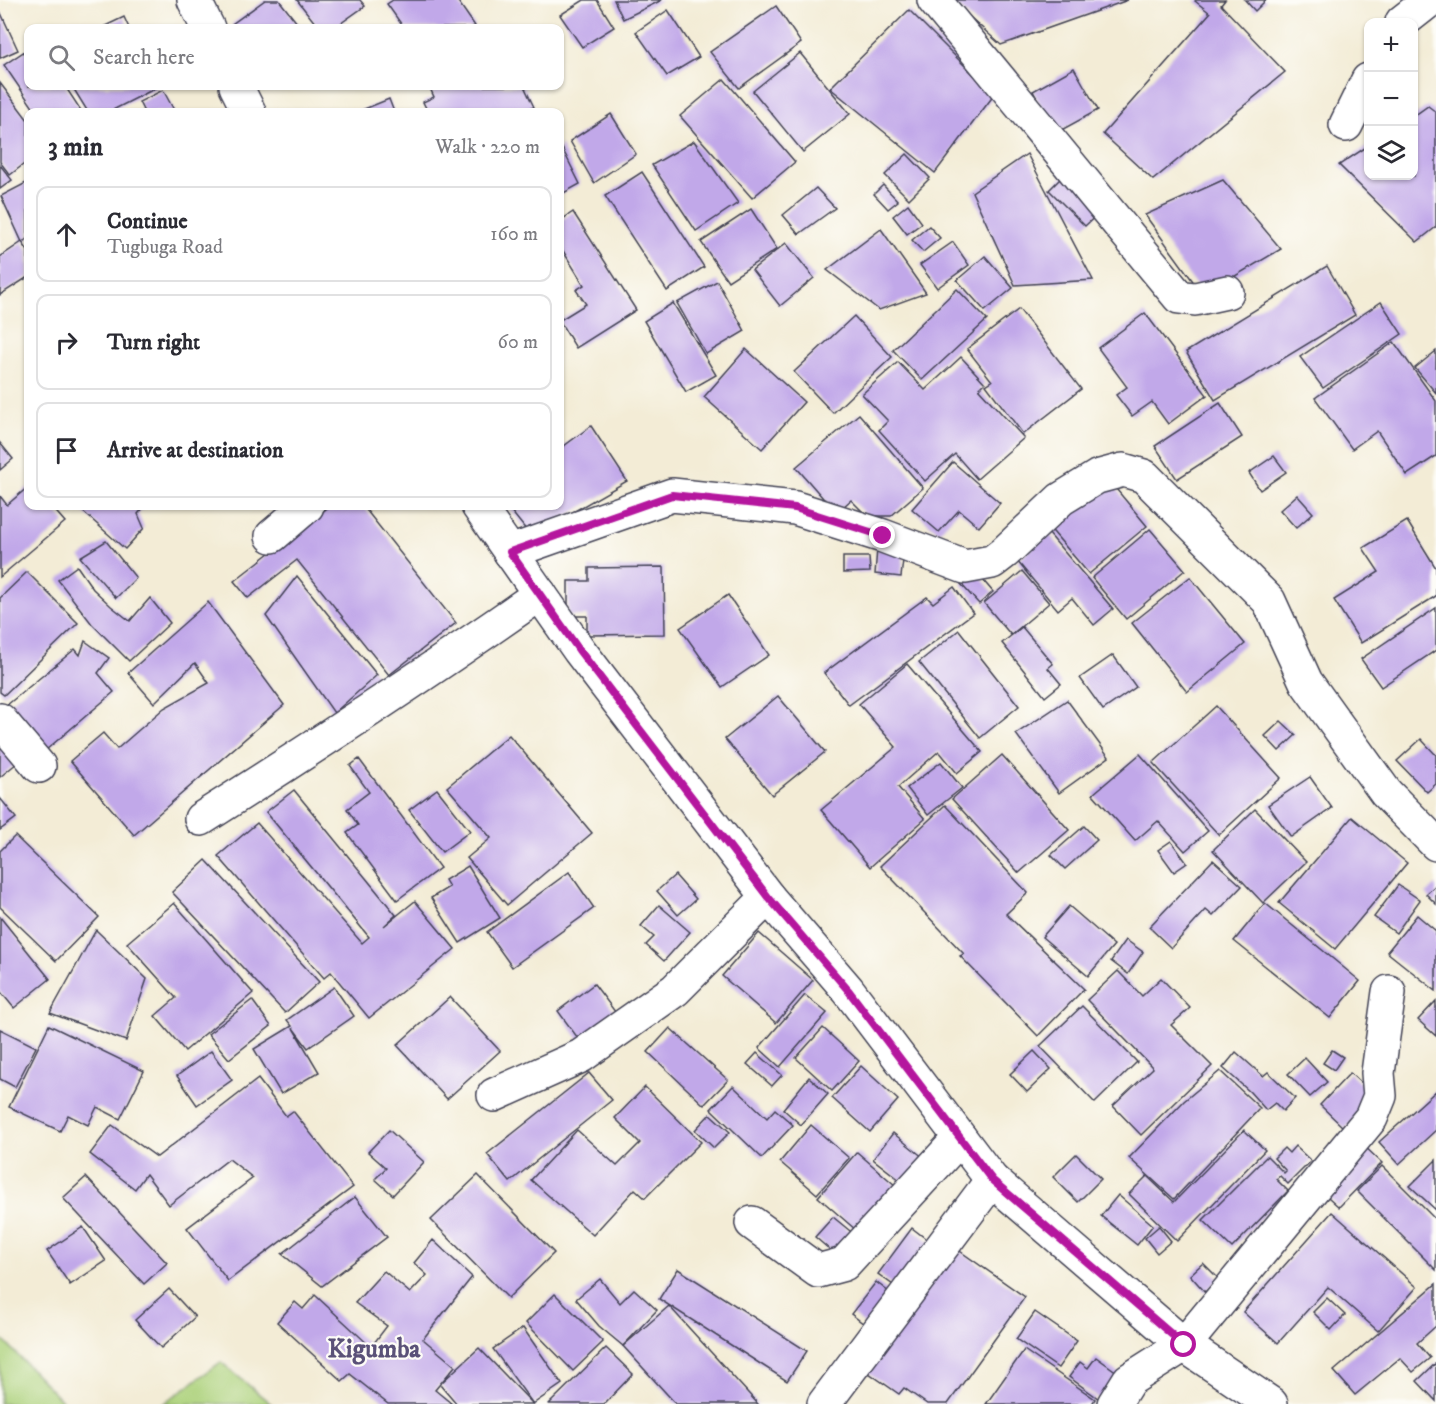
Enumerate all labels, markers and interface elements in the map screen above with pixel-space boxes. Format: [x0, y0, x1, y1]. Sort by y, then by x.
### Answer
map controls [1364, 18, 1418, 180]
button: + [1364, 18, 1418, 72]
search box [24, 24, 564, 90]
icon: search [45, 41, 78, 74]
text: Search here [93, 44, 195, 71]
button: − [1364, 72, 1418, 126]
button: layers [1364, 126, 1418, 180]
text: 3 min [48, 131, 103, 164]
text: Walk · 220 m [435, 135, 540, 160]
text: Continue [107, 208, 188, 235]
icon: ahead [50, 218, 83, 251]
text: 160 m [490, 222, 538, 247]
text: Tugbuga Road [107, 235, 223, 260]
icon: right [50, 326, 83, 359]
text: Turn right [107, 329, 200, 356]
text: 60 m [498, 330, 538, 355]
icon: arrive [50, 434, 83, 467]
text: Arrive at destination [107, 437, 284, 464]
route end [869, 522, 895, 548]
route start [1170, 1331, 1196, 1357]
district label: Kigumba [328, 1333, 421, 1366]

